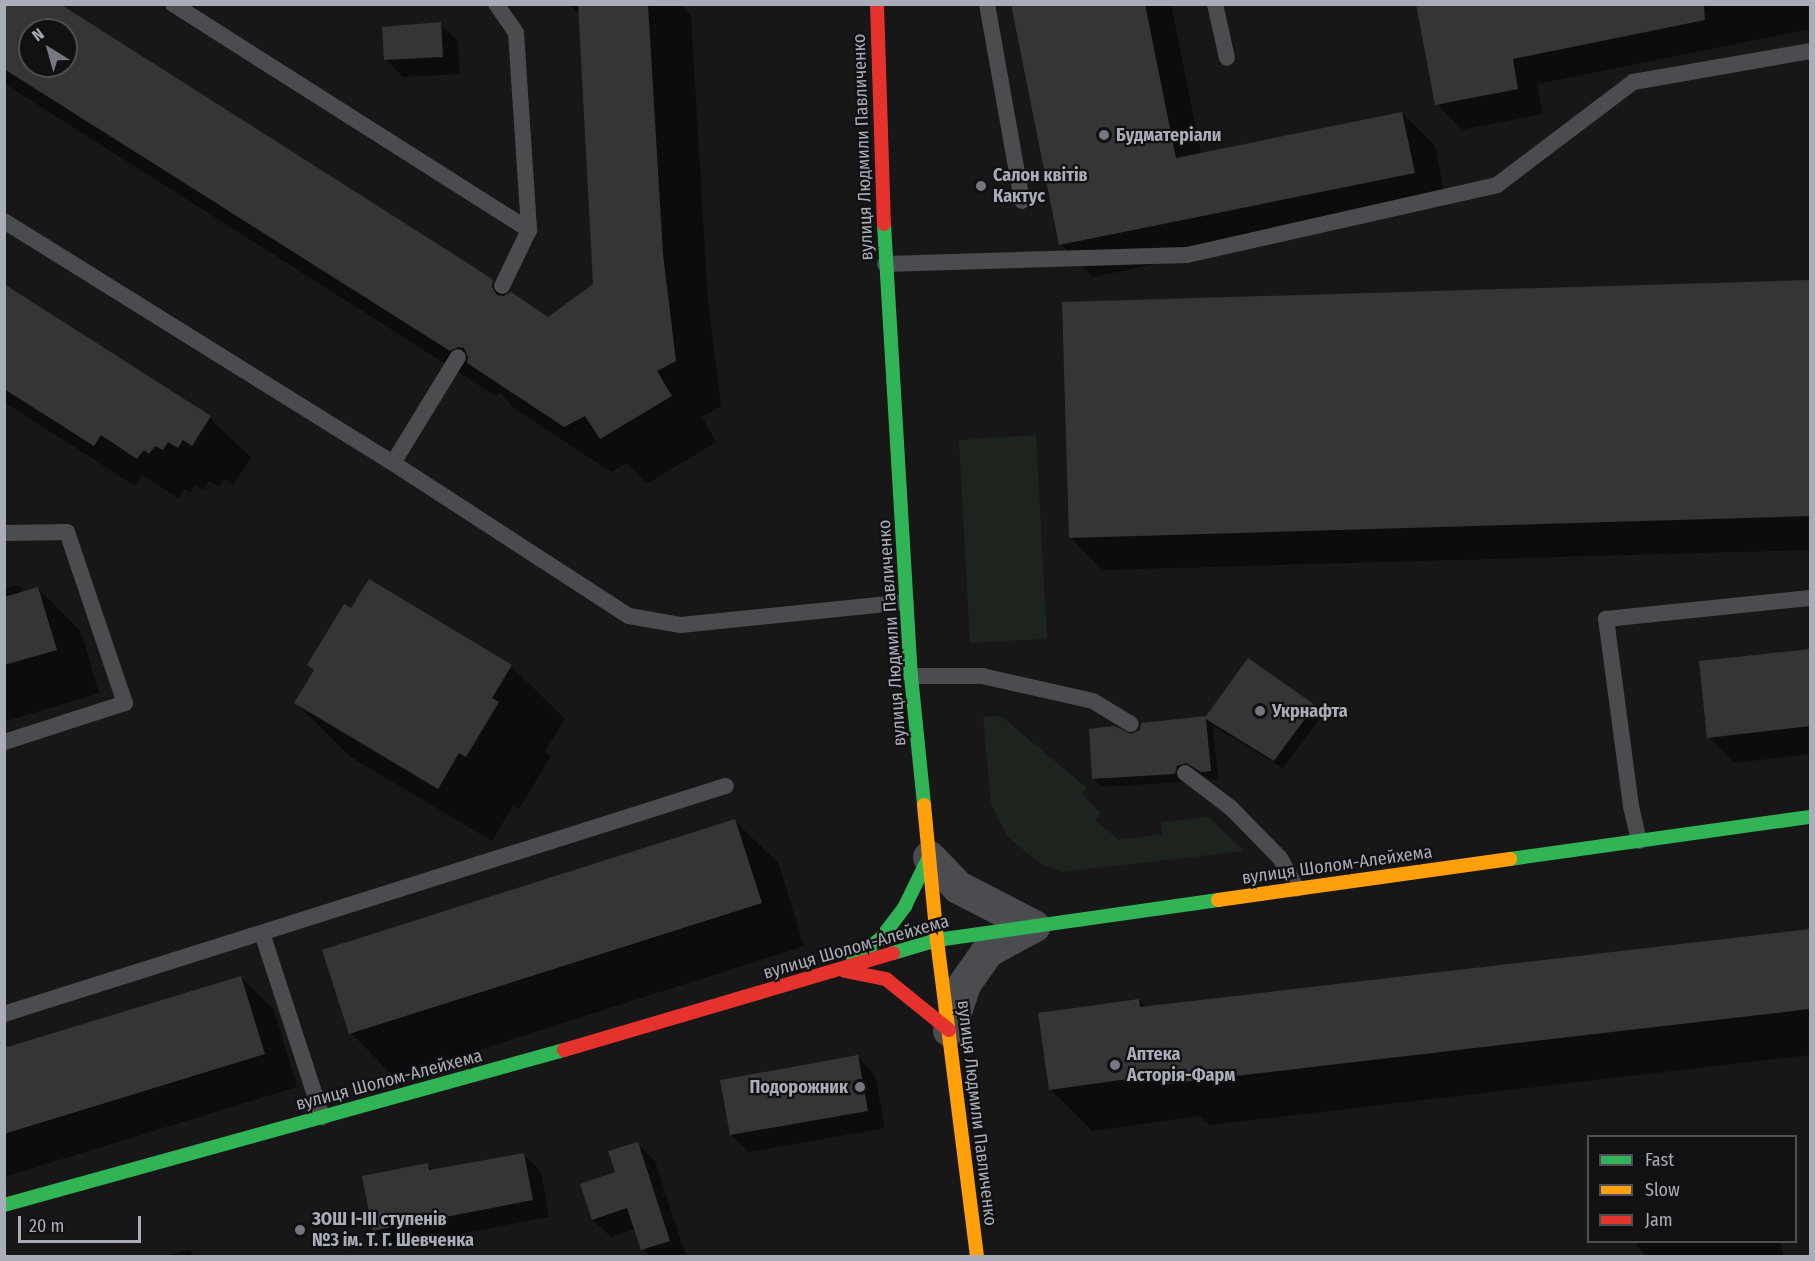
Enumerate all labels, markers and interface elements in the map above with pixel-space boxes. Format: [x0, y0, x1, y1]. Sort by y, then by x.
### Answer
north arrow [18, 18, 78, 78]
text: N [29, 24, 48, 45]
street label: вулиця Людмили Павличенко [848, 33, 878, 261]
place label: Будматеріали [1116, 124, 1221, 146]
marker: Будматеріали [1097, 128, 1111, 142]
place label: Салон квітів Кактус [993, 165, 1088, 207]
marker: Салон квітів Кактус [974, 179, 988, 193]
street label: вулиця Людмили Павличенко [873, 519, 911, 747]
place label: Укрнафта [1272, 700, 1348, 722]
marker: Укрнафта [1253, 704, 1267, 718]
street label: вулиця Шолом-Алейхема [1240, 841, 1434, 889]
street label: вулиця Шолом-Алейхема [761, 910, 951, 984]
street label: вулиця Людмили Павличенко [952, 999, 1002, 1227]
place label: Аптека Асторія-Фарм [1127, 1044, 1235, 1086]
street label: вулиця Шолом-Алейхема [293, 1045, 485, 1115]
marker: Аптека Асторія-Фарм [1108, 1058, 1122, 1072]
place label: Подорожник [749, 1076, 848, 1098]
marker: Подорожник [853, 1080, 867, 1094]
legend [1587, 1135, 1797, 1243]
text: Fast [1645, 1149, 1674, 1171]
text: Slow [1645, 1179, 1680, 1201]
scale bar [21, 1204, 144, 1242]
place label: ЗОШ І-ІІІ ступенів №3 ім. Т. Г. Шевченка [312, 1209, 474, 1252]
text: Jam [1645, 1209, 1673, 1231]
text: 20 m [29, 1215, 64, 1237]
marker: ЗОШ І-ІІІ ступенів №3 ім. Т. Г. Шевченка [293, 1223, 307, 1237]

